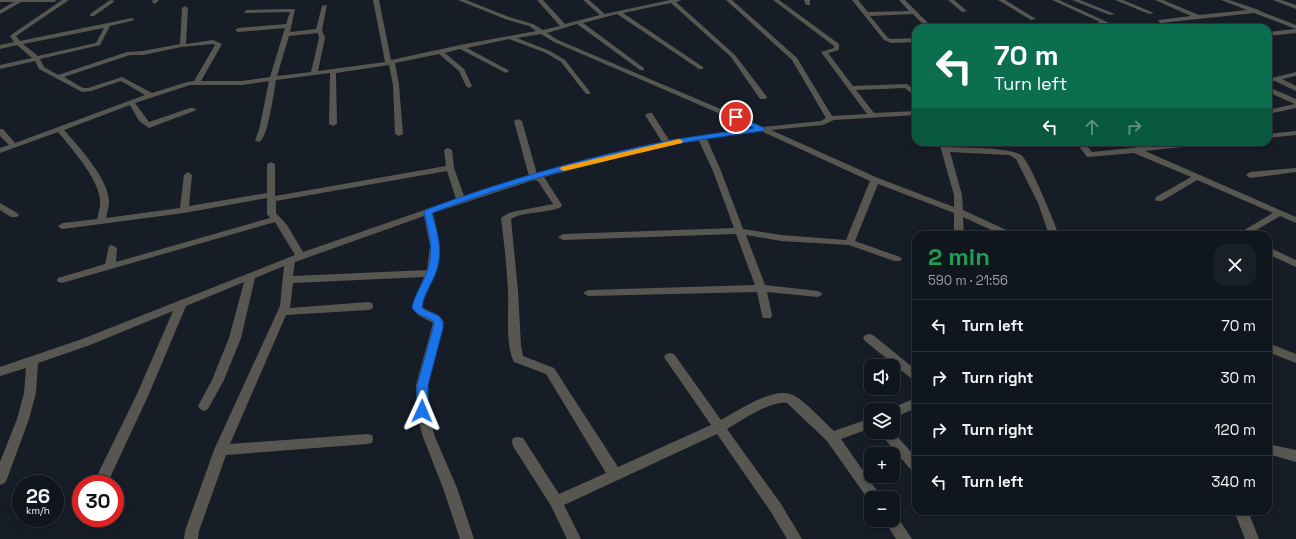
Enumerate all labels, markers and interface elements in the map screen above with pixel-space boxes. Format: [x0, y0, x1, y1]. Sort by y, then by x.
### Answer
text: 70 m [994, 37, 1059, 73]
icon: left [928, 40, 980, 92]
text: Turn left [994, 72, 1067, 95]
pin [719, 100, 753, 134]
icon: arrive [725, 106, 747, 128]
icon: left [1039, 116, 1061, 138]
icon: ahead [1081, 116, 1103, 138]
icon: right [1123, 116, 1145, 138]
text: 2 min [928, 241, 990, 272]
button: close [1214, 244, 1256, 286]
text: 590 m · 21:56 [928, 272, 1008, 289]
icon: left [928, 315, 950, 337]
text: Turn left [962, 316, 1024, 335]
text: 70 m [1221, 316, 1256, 335]
map controls [864, 359, 900, 527]
button: sound [864, 359, 900, 395]
icon: right [928, 367, 950, 389]
text: Turn right [962, 368, 1033, 387]
text: 30 m [1221, 368, 1256, 387]
position arrow [401, 390, 443, 432]
button: layers [864, 403, 900, 439]
icon: right [928, 419, 950, 441]
text: Turn right [962, 420, 1033, 439]
text: 120 m [1214, 420, 1256, 439]
button: + [864, 447, 900, 483]
icon: left [928, 471, 950, 493]
text: Turn left [962, 472, 1024, 491]
text: 340 m [1211, 472, 1256, 491]
speed limit sign: 30 [72, 475, 124, 527]
text: 26 [26, 483, 50, 509]
button: − [864, 491, 900, 527]
text: km/h [26, 504, 50, 517]

